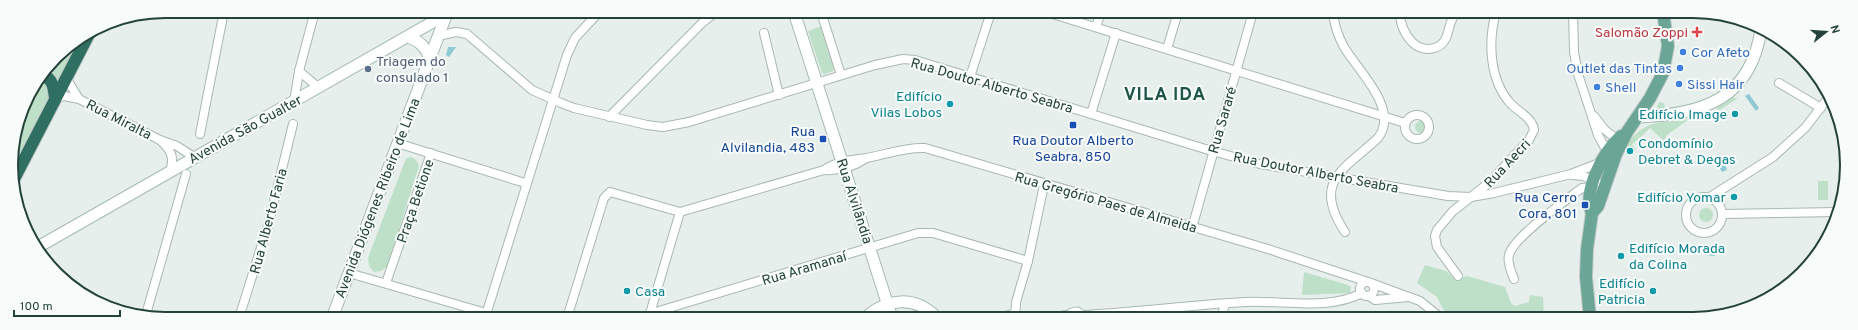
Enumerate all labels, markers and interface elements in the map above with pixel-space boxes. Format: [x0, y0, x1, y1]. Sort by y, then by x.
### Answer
north arrow [1806, 12, 1846, 52]
text: N [1827, 24, 1842, 35]
place label: Salomão Zoppi [1595, 25, 1688, 42]
marker: Salomão Zoppi [1691, 26, 1703, 38]
place label: Cor Afeto [1691, 45, 1750, 62]
marker: Cor Afeto [1678, 47, 1688, 57]
place label: Triagem do consulado 1 [376, 54, 448, 87]
street label: Rua Doutor Alberto Seabra [908, 55, 1075, 118]
place label: Outlet das Tintas [1566, 61, 1672, 78]
marker: Outlet das Tintas [1675, 63, 1685, 73]
marker: Triagem do consulado 1 [363, 64, 373, 74]
place label: Sissi Hair [1687, 77, 1745, 94]
marker: Sissi Hair [1674, 79, 1684, 89]
place label: Shell [1605, 80, 1636, 97]
marker: Shell [1592, 82, 1602, 92]
district label: VILA IDA [1124, 84, 1206, 107]
street label: Rua Sararé [1206, 85, 1241, 156]
place label: Edifício Vilas Lobos [870, 89, 942, 122]
street label: Avenida São Gualter [186, 92, 306, 169]
street label: Avenida Diógenes Ribeiro de Lima [332, 96, 424, 301]
street label: Rua Miralta [83, 97, 154, 144]
marker: Edifício Vilas Lobos [945, 99, 955, 109]
place label: Edifício Image [1639, 107, 1727, 124]
marker: Edifício Image [1730, 109, 1740, 119]
marker: Rua Doutor Alberto Seabra, 850 [1068, 120, 1078, 130]
place label: Rua Alvilandia, 483 [721, 124, 815, 157]
place label: Rua Doutor Alberto Seabra, 850 [1012, 133, 1134, 166]
marker: Rua Alvilandia, 483 [818, 134, 828, 144]
street label: Rua Aecri [1481, 136, 1535, 192]
place label: Condomínio Debret & Degas [1638, 136, 1736, 169]
marker: Condomínio Debret & Degas [1625, 146, 1635, 156]
street label: Rua Doutor Alberto Seabra [1232, 149, 1400, 198]
street label: Praça Betione [394, 157, 439, 246]
street label: Rua Alvilândia [832, 157, 875, 246]
street label: Rua Alberto Faria [247, 167, 292, 276]
street label: Rua Gregório Paes de Almeida [1012, 169, 1199, 238]
place label: Rua Cerro Cora, 801 [1514, 190, 1577, 223]
place label: Edifício Yomar [1637, 190, 1727, 207]
marker: Edifício Yomar [1729, 192, 1739, 202]
marker: Rua Cerro Cora, 801 [1580, 200, 1590, 210]
place label: Edifício Morada da Colina [1629, 241, 1725, 274]
street label: Rua Aramanaí [760, 248, 850, 290]
marker: Edifício Morada da Colina [1616, 251, 1626, 261]
place label: Edifício Patricia [1598, 276, 1645, 309]
place label: Casa [635, 284, 665, 301]
marker: Casa [622, 286, 632, 296]
marker: Edifício Patricia [1648, 286, 1658, 296]
scale bar [14, 292, 120, 318]
text: 100 m [20, 299, 53, 315]

